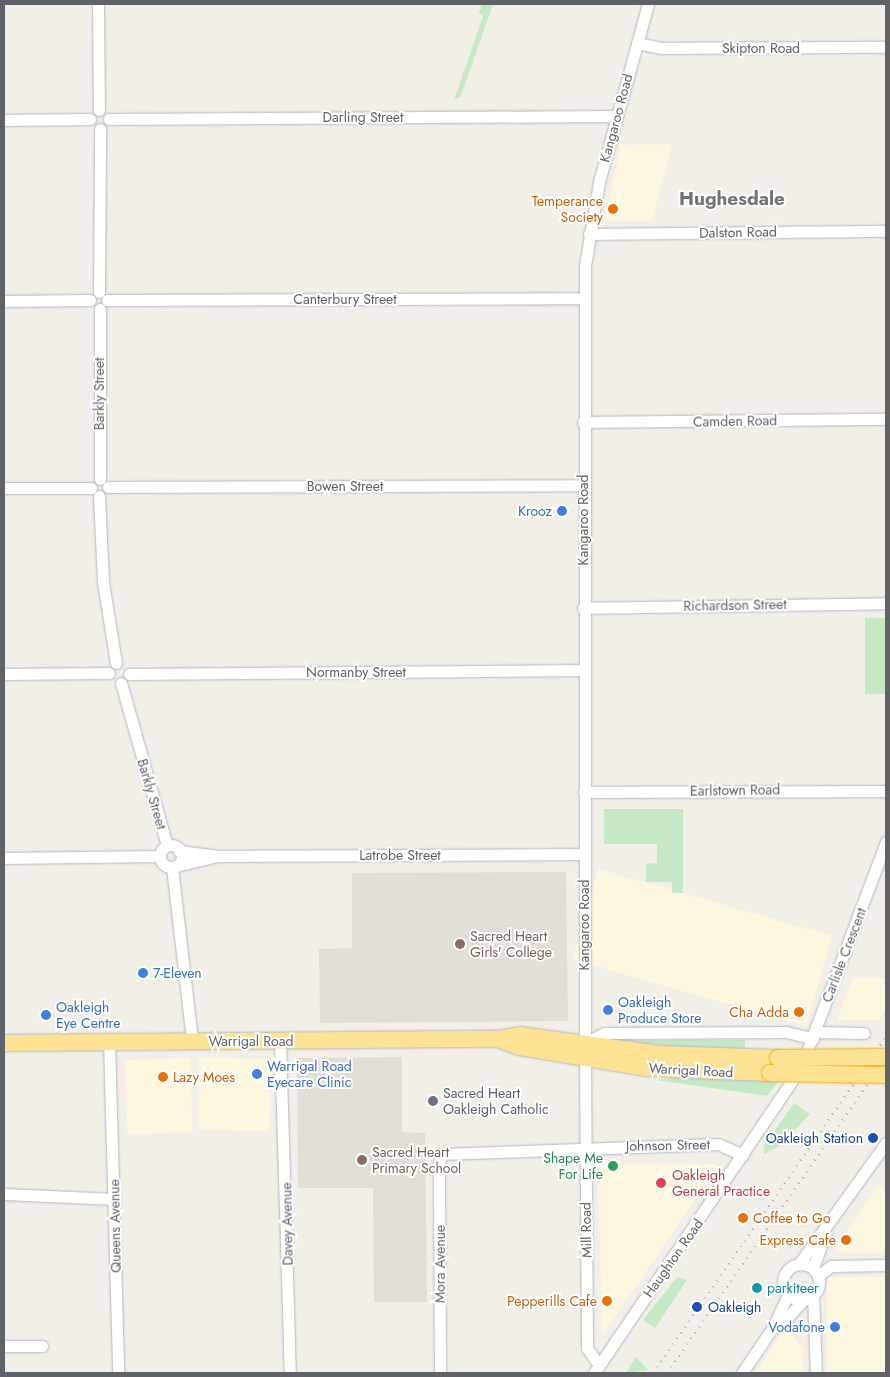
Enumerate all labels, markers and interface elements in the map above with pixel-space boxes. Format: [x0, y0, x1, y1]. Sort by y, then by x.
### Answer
street label: Skipton Road [722, 40, 800, 56]
street label: Kangaroo Road [596, 72, 636, 164]
street label: Darling Street [323, 109, 403, 125]
district label: Hughesdale [679, 188, 785, 210]
place label: Temperance Society [532, 193, 603, 226]
marker: Temperance Society [607, 203, 619, 215]
street label: Dalston Road [699, 223, 777, 241]
street label: Canterbury Street [293, 291, 397, 307]
street label: Barkly Street [91, 358, 107, 430]
street label: Camden Road [693, 412, 777, 430]
street label: Kangaroo Road [575, 475, 591, 565]
street label: Bowen Street [307, 478, 383, 494]
place label: Krooz [518, 503, 552, 519]
marker: Krooz [556, 505, 568, 517]
street label: Richardson Street [683, 596, 787, 614]
street label: Normanby Street [306, 664, 406, 680]
street label: Barkly Street [134, 757, 170, 831]
street label: Earlstown Road [690, 781, 780, 799]
street label: Latrobe Street [359, 847, 441, 863]
street label: Kangaroo Road [576, 880, 592, 970]
street label: Carlisle Crescent [818, 905, 870, 1005]
place label: Sacred Heart Girls' College [470, 928, 552, 960]
marker: Sacred Heart Girls' College [454, 938, 466, 950]
place label: 7-Eleven [153, 965, 202, 981]
marker: 7-Eleven [137, 967, 149, 979]
place label: Oakleigh Produce Store [618, 994, 702, 1026]
place label: Oakleigh Eye Centre [56, 999, 120, 1032]
marker: Oakleigh Produce Store [602, 1004, 614, 1016]
place label: Cha Adda [729, 1004, 789, 1020]
marker: Cha Adda [793, 1006, 805, 1018]
marker: Oakleigh Eye Centre [40, 1009, 52, 1021]
street label: Warrigal Road [209, 1033, 293, 1049]
place label: Warrigal Road Eyecare Clinic [267, 1058, 352, 1090]
street label: Warrigal Road [648, 1059, 734, 1081]
marker: Warrigal Road Eyecare Clinic [251, 1068, 263, 1080]
place label: Lazy Moes [173, 1069, 235, 1085]
marker: Lazy Moes [157, 1071, 169, 1083]
place label: Sacred Heart Oakleigh Catholic [443, 1085, 549, 1118]
marker: Sacred Heart Oakleigh Catholic [427, 1095, 439, 1107]
place label: Oakleigh Station [766, 1130, 863, 1146]
marker: Oakleigh Station [867, 1132, 879, 1144]
street label: Johnson Street [626, 1136, 710, 1154]
place label: Sacred Heart Primary School [372, 1144, 461, 1176]
place label: Shape Me For Life [543, 1150, 603, 1182]
marker: Sacred Heart Primary School [356, 1154, 368, 1166]
marker: Shape Me For Life [607, 1160, 619, 1172]
place label: Oakleigh General Practice [672, 1167, 770, 1200]
marker: Oakleigh General Practice [654, 1176, 668, 1190]
street label: Queens Avenue [106, 1179, 124, 1273]
street label: Davey Avenue [278, 1182, 296, 1266]
street label: Mill Road [577, 1202, 595, 1258]
place label: Coffee to Go [753, 1210, 831, 1226]
marker: Coffee to Go [737, 1212, 749, 1224]
street label: Haughton Road [640, 1215, 706, 1301]
street label: Mora Avenue [432, 1225, 448, 1303]
place label: Express Cafe [760, 1232, 836, 1248]
marker: Express Cafe [840, 1234, 852, 1246]
place label: parkiteer [767, 1280, 819, 1296]
marker: parkiteer [751, 1282, 763, 1294]
place label: Pepperills Cafe [507, 1293, 597, 1309]
marker: Pepperills Cafe [601, 1295, 613, 1307]
place label: Oakleigh [708, 1299, 761, 1315]
marker: Oakleigh [690, 1300, 704, 1314]
place label: Vodafone [768, 1319, 825, 1335]
marker: Vodafone [829, 1321, 841, 1333]

